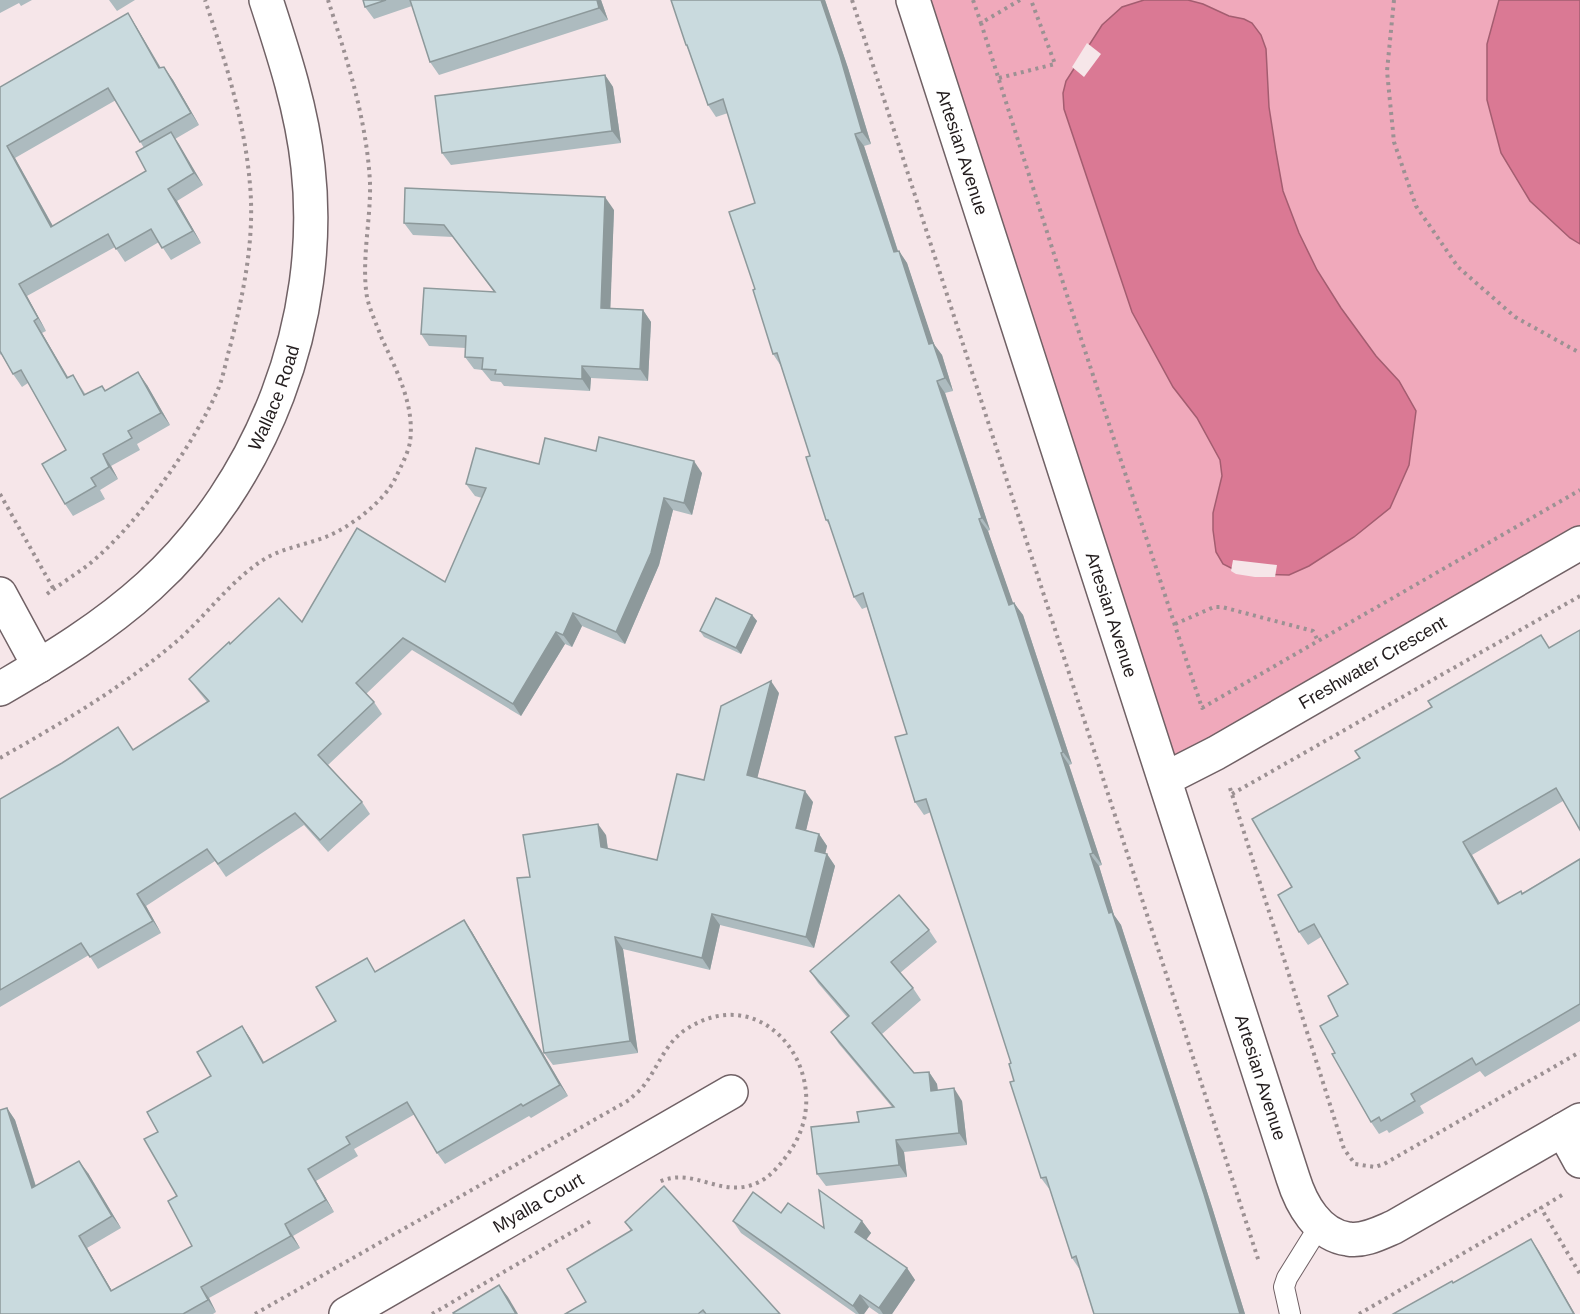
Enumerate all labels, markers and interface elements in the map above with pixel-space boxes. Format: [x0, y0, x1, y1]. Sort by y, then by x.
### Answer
street label: Artesian Avenue [933, 87, 992, 218]
street label: Wallace Road [244, 343, 303, 454]
street label: Artesian Avenue [1082, 549, 1141, 680]
street label: Freshwater Crescent [1295, 612, 1450, 713]
street label: Artesian Avenue [1231, 1012, 1290, 1143]
street label: Myalla Court [490, 1169, 587, 1237]

